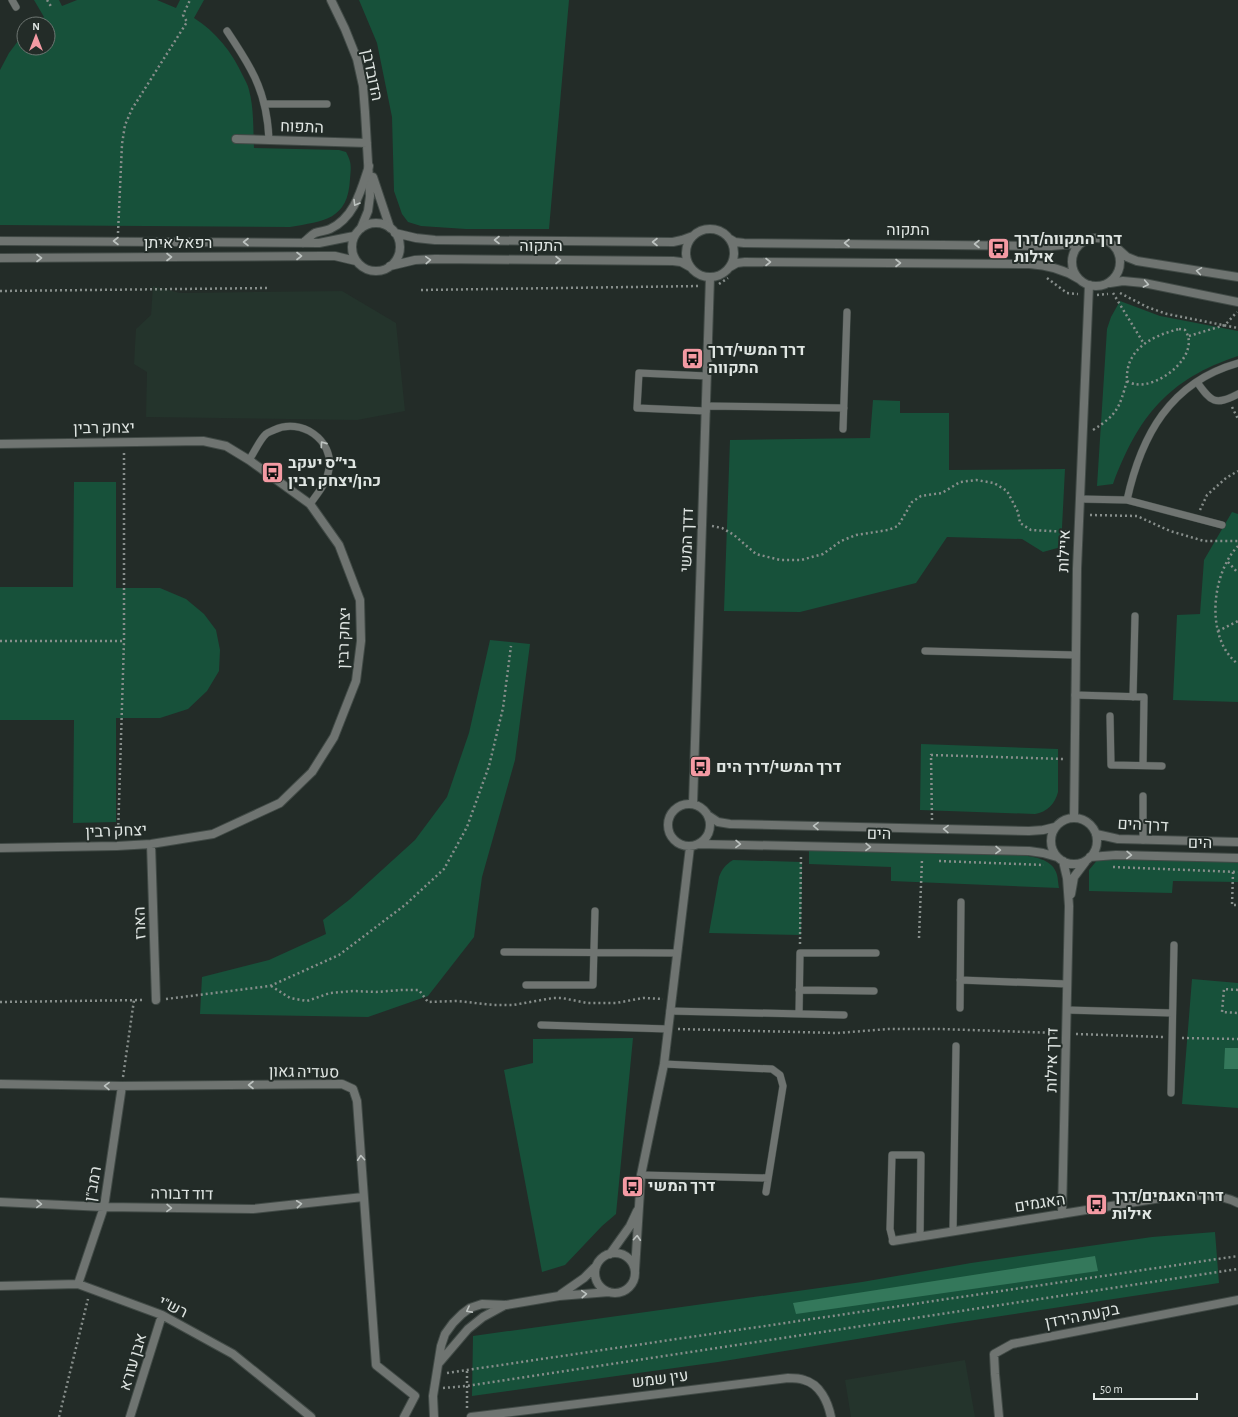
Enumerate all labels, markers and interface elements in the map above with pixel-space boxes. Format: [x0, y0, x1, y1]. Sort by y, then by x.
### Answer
north arrow [16, 16, 56, 56]
text: N [32, 21, 40, 32]
street label: הדובדבן [359, 48, 385, 102]
street label: התפוח [280, 118, 324, 136]
one-way arrow [353, 199, 360, 206]
street label: התקוה [886, 222, 930, 238]
place label: דרך התקווה/דרך אילות [1014, 231, 1122, 265]
street label: רפאל איתן [144, 235, 212, 251]
bus stop icon: דרך התקווה/דרך אילות [986, 235, 1012, 261]
one-way arrow [494, 236, 500, 245]
one-way arrow [113, 237, 119, 245]
one-way arrow [243, 238, 249, 246]
street label: התקוה [519, 238, 563, 254]
one-way arrow [652, 238, 658, 246]
one-way arrow [844, 239, 850, 247]
one-way arrow [974, 240, 980, 248]
one-way arrow [296, 252, 302, 260]
one-way arrow [166, 253, 172, 261]
one-way arrow [36, 254, 42, 262]
one-way arrow [425, 255, 431, 264]
one-way arrow [555, 256, 561, 264]
one-way arrow [765, 258, 771, 266]
one-way arrow [895, 259, 901, 267]
one-way arrow [1196, 267, 1203, 276]
one-way arrow [1143, 279, 1149, 287]
place label: דרך המשי/דרך התקווה [708, 342, 805, 376]
bus stop icon: דרך המשי/דרך התקווה [680, 346, 706, 372]
street label: יצחק רבין [73, 419, 135, 437]
one-way arrow [320, 441, 328, 448]
place label: בי״ס יעקב כהן/יצחק רבין [288, 455, 381, 489]
bus stop icon: בי״ס יעקב כהן/יצחק רבין [259, 459, 285, 485]
street label: דדך המשי [678, 508, 696, 572]
street label: איילות [1055, 529, 1073, 573]
street label: יצחק רבין [335, 607, 353, 669]
bus stop icon: דרך המשי/דרך הים [688, 754, 714, 780]
place label: דרך המשי/דרך הים [716, 759, 841, 775]
street label: דרך הים [1117, 816, 1169, 834]
one-way arrow [813, 821, 819, 830]
street label: יצחק רבין [85, 822, 147, 840]
one-way arrow [943, 825, 949, 833]
street label: הים [867, 826, 891, 842]
street label: הים [1188, 835, 1212, 851]
one-way arrow [735, 840, 741, 848]
one-way arrow [865, 843, 871, 851]
one-way arrow [995, 846, 1001, 854]
one-way arrow [1126, 851, 1132, 859]
street label: הארז [131, 906, 149, 940]
street label: דרך אילות [1043, 1027, 1061, 1093]
street label: סעדיה גאון [269, 1063, 339, 1081]
one-way arrow [248, 1081, 254, 1089]
one-way arrow [104, 1082, 110, 1090]
one-way arrow [356, 1155, 365, 1161]
street label: רמב"ן [82, 1165, 104, 1203]
bus stop icon: דרך המשי [619, 1173, 645, 1199]
place label: דרך המשי [648, 1178, 715, 1194]
street label: דוד דבורה [150, 1185, 214, 1203]
place label: דרך האגמים/דרך אילות [1112, 1188, 1224, 1222]
street label: האגמים [1014, 1191, 1066, 1215]
bus stop icon: דרך האגמים/דרך אילות [1083, 1192, 1109, 1218]
one-way arrow [296, 1199, 302, 1208]
one-way arrow [36, 1200, 42, 1208]
one-way arrow [166, 1203, 172, 1212]
one-way arrow [632, 1235, 641, 1241]
one-way arrow [581, 1289, 587, 1298]
street label: רש"י [156, 1293, 190, 1321]
street label: בקעת הירדן [1044, 1301, 1121, 1331]
one-way arrow [466, 1305, 473, 1313]
street label: אבן עזרא [117, 1331, 149, 1393]
street label: עין שמש [631, 1368, 689, 1390]
scale bar [1094, 1375, 1197, 1401]
text: 50 m [1100, 1383, 1123, 1395]

